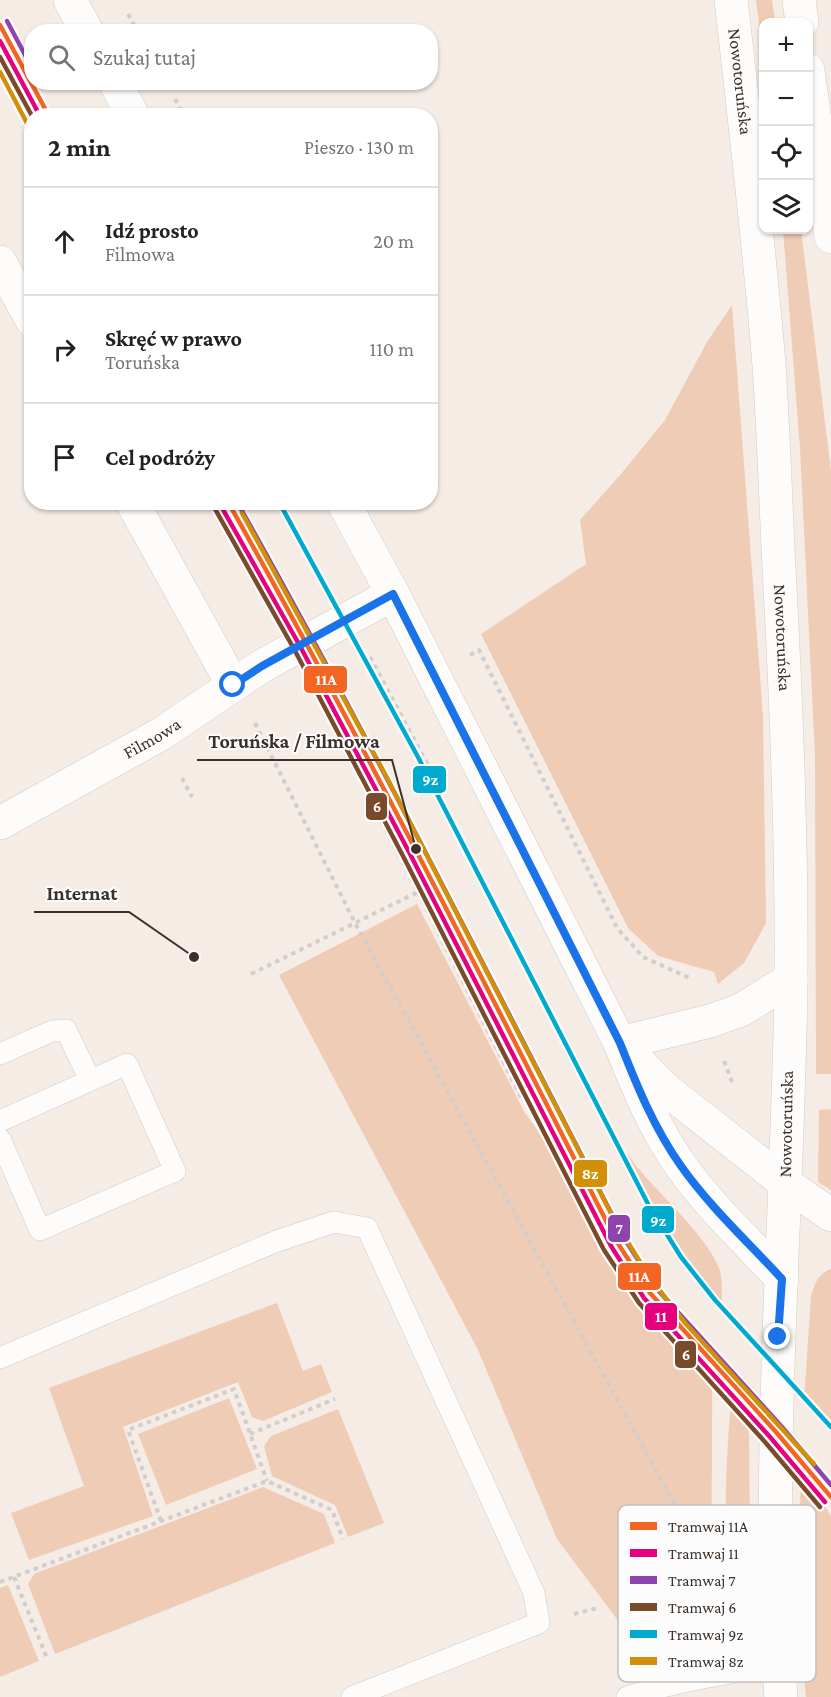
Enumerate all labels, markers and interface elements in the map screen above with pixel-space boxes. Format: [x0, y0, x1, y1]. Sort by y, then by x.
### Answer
map controls [759, 18, 813, 234]
button: + [759, 18, 813, 72]
search box [24, 24, 438, 90]
street label: Nowotoruńska [724, 27, 756, 136]
icon: search [45, 41, 78, 74]
text: Szukaj tutaj [93, 45, 196, 70]
button: − [759, 72, 813, 126]
button: locate [759, 126, 813, 180]
text: 2 min [48, 133, 111, 162]
text: Pieszo · 130 m [304, 136, 414, 158]
button: layers [759, 180, 813, 234]
text: Idź prosto [105, 218, 199, 243]
icon: ahead [48, 225, 81, 258]
text: 20 m [373, 230, 414, 252]
text: Filmowa [105, 243, 175, 265]
text: Skręć w prawo [105, 326, 242, 351]
icon: right [48, 333, 81, 366]
text: 110 m [370, 338, 414, 360]
text: Toruńska [105, 351, 180, 373]
icon: arrive [48, 441, 81, 474]
text: Cel podróży [105, 445, 215, 470]
street label: Nowotoruńska [770, 584, 795, 692]
line badge: 11A [303, 665, 348, 694]
route start [219, 671, 245, 697]
text: 11A [315, 671, 337, 688]
street label: Filmowa [120, 714, 184, 763]
callout: Toruńska / Filmowa [197, 722, 392, 760]
text: Toruńska / Filmowa [208, 730, 380, 752]
line badge: 9z [412, 765, 447, 794]
text: 9z [422, 771, 439, 788]
line badge: 6 [365, 792, 388, 821]
text: 6 [373, 798, 381, 815]
callout: Internat [34, 874, 129, 912]
text: Internat [47, 882, 118, 904]
street label: Nowotoruńska [775, 1070, 797, 1178]
line badge: 8z [573, 1159, 608, 1188]
text: 8z [582, 1165, 599, 1182]
line badge: 9z [641, 1205, 675, 1234]
text: 9z [650, 1212, 667, 1229]
line badge: 7 [607, 1214, 631, 1243]
text: 7 [615, 1220, 623, 1237]
line badge: 11A [617, 1262, 662, 1291]
text: 11A [628, 1268, 650, 1285]
line badge: 11 [644, 1302, 678, 1331]
text: 11 [655, 1308, 667, 1325]
route end [764, 1323, 790, 1349]
line badge: 6 [674, 1340, 697, 1369]
text: 6 [682, 1346, 690, 1363]
legend [618, 1505, 816, 1682]
text: Tramwaj 11A [668, 1518, 749, 1536]
text: Tramwaj 11 [668, 1545, 739, 1563]
text: Tramwaj 7 [668, 1572, 736, 1590]
text: Tramwaj 6 [668, 1599, 736, 1617]
text: Tramwaj 9z [668, 1626, 743, 1644]
text: Tramwaj 8z [668, 1653, 744, 1671]

